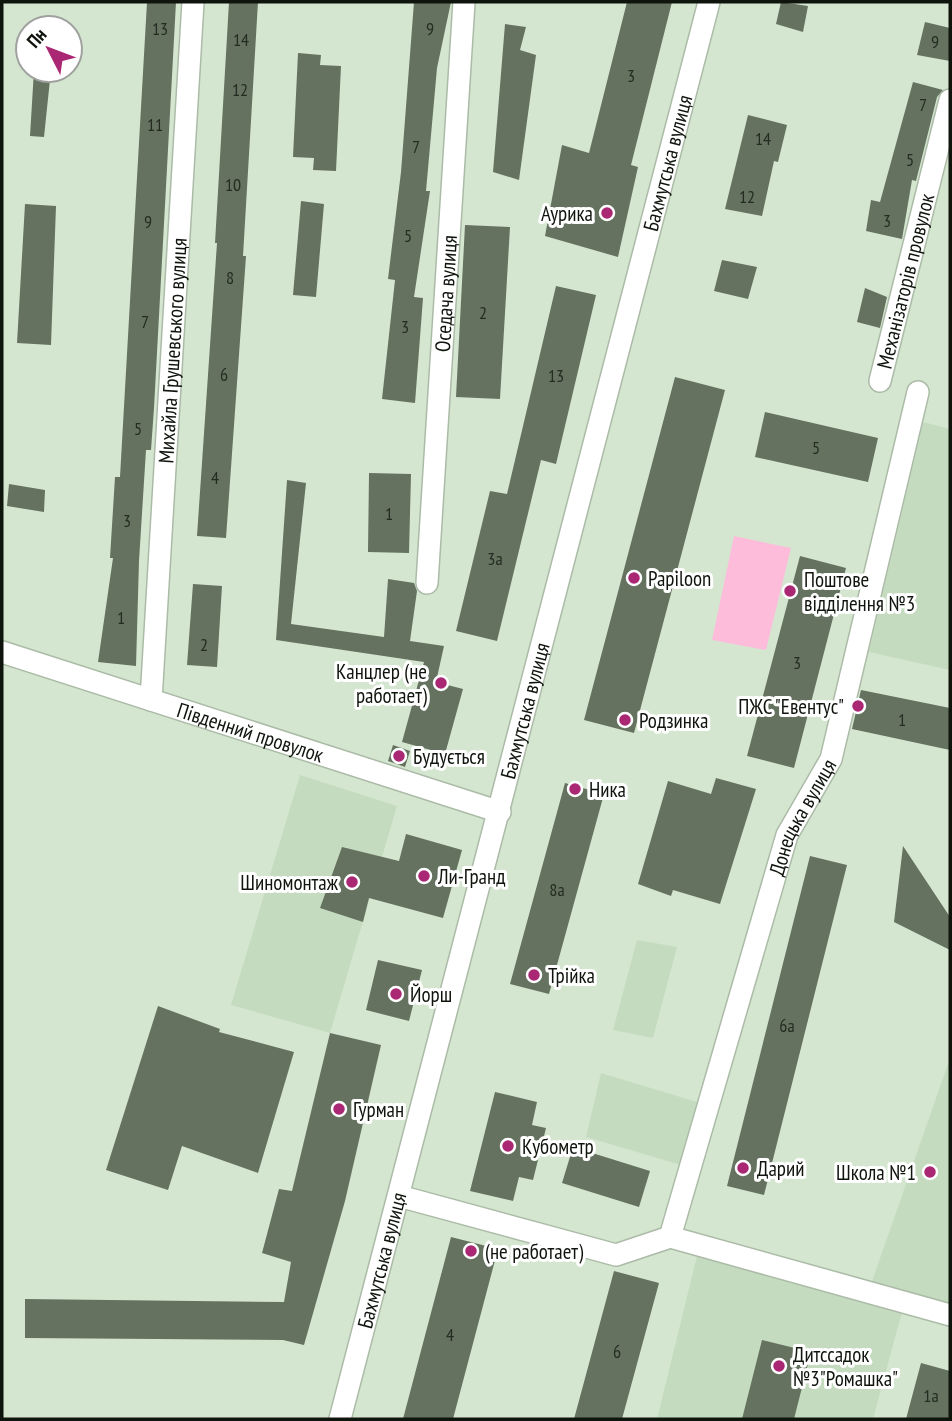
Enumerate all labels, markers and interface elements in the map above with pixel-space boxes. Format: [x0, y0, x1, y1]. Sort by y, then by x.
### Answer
north arrow [14, 14, 84, 84]
house number: 13 [152, 17, 168, 40]
house number: 9 [426, 17, 434, 40]
text: Пн [21, 23, 51, 52]
house number: 14 [233, 28, 249, 51]
house number: 9 [931, 30, 939, 53]
house number: 3 [627, 64, 635, 87]
house number: 12 [232, 78, 248, 101]
street label: Бахмутська вулиця [636, 92, 698, 234]
house number: 7 [919, 93, 927, 116]
house number: 11 [147, 113, 163, 136]
house number: 14 [755, 127, 771, 150]
house number: 7 [412, 135, 420, 158]
house number: 5 [906, 148, 914, 171]
house number: 10 [225, 173, 241, 196]
house number: 12 [739, 185, 755, 208]
street label: Механізаторів провулок [870, 191, 940, 371]
place label: Аурика [541, 200, 593, 227]
marker: Аурика [599, 205, 615, 221]
house number: 3 [883, 209, 891, 232]
house number: 9 [144, 210, 152, 233]
house number: 5 [404, 224, 412, 247]
street label: Оседача вулиця [428, 234, 463, 353]
street label: Михайла Грушевського вулиця [152, 237, 192, 464]
house number: 8 [226, 266, 234, 289]
house number: 2 [479, 301, 487, 324]
house number: 7 [141, 310, 149, 333]
house number: 3 [401, 315, 409, 338]
house number: 6 [220, 363, 228, 386]
house number: 13 [548, 364, 564, 387]
house number: 5 [134, 417, 142, 440]
house number: 5 [812, 436, 820, 459]
house number: 4 [211, 466, 219, 489]
house number: 1 [385, 502, 393, 525]
house number: 3 [123, 509, 131, 532]
house number: 3а [487, 547, 503, 570]
place label: Papiloon [648, 565, 711, 592]
place label: Поштове відділення №3 [804, 566, 915, 617]
marker: Papiloon [626, 570, 642, 586]
marker: Поштове відділення №3 [782, 583, 798, 599]
house number: 1 [117, 606, 125, 629]
house number: 2 [200, 633, 208, 656]
street label: Бахмутська вулиця [494, 640, 555, 782]
house number: 3 [793, 651, 801, 674]
place label: Канцлер (не работает) [336, 658, 427, 709]
marker: Канцлер (не работает) [433, 675, 449, 691]
place label: ПЖС "Евентус" [738, 693, 844, 720]
street label: Південний провулок [174, 696, 327, 768]
marker: ПЖС "Евентус" [850, 698, 866, 714]
place label: Родзинка [639, 707, 708, 734]
house number: 1 [898, 708, 906, 731]
marker: Родзинка [617, 712, 633, 728]
place label: Будується [413, 743, 485, 770]
marker: Будується [391, 748, 407, 764]
street label: Донецька вулиця [762, 754, 842, 879]
place label: Ника [589, 776, 626, 803]
marker: Ника [567, 781, 583, 797]
place label: Ли-Гранд [437, 863, 505, 890]
marker: Ли-Гранд [416, 868, 432, 884]
place label: Шиномонтаж [240, 869, 339, 896]
marker: Шиномонтаж [344, 874, 360, 890]
house number: 8а [549, 878, 565, 901]
place label: Трійка [548, 962, 595, 989]
marker: Трійка [526, 967, 542, 983]
place label: Йорш [410, 981, 452, 1008]
marker: Йорш [388, 986, 404, 1002]
house number: 6а [779, 1014, 795, 1037]
place label: Гурман [353, 1096, 404, 1123]
marker: Гурман [331, 1101, 347, 1117]
place label: Кубометр [522, 1133, 594, 1160]
marker: Кубометр [500, 1138, 516, 1154]
place label: Дарий [757, 1155, 804, 1182]
place label: Школа №1 [836, 1159, 916, 1186]
marker: Дарий [735, 1160, 751, 1176]
marker: Школа №1 [922, 1164, 938, 1180]
street label: Бахмутська вулиця [351, 1189, 412, 1331]
place label: (не работает) [485, 1238, 583, 1265]
marker: (не работает) [463, 1243, 479, 1259]
house number: 4 [446, 1323, 454, 1346]
house number: 6 [613, 1340, 621, 1363]
place label: Дитссадок №3"Ромашка" [793, 1341, 898, 1392]
marker: Дитссадок №3"Ромашка" [771, 1358, 787, 1374]
house number: 1а [923, 1384, 939, 1407]

